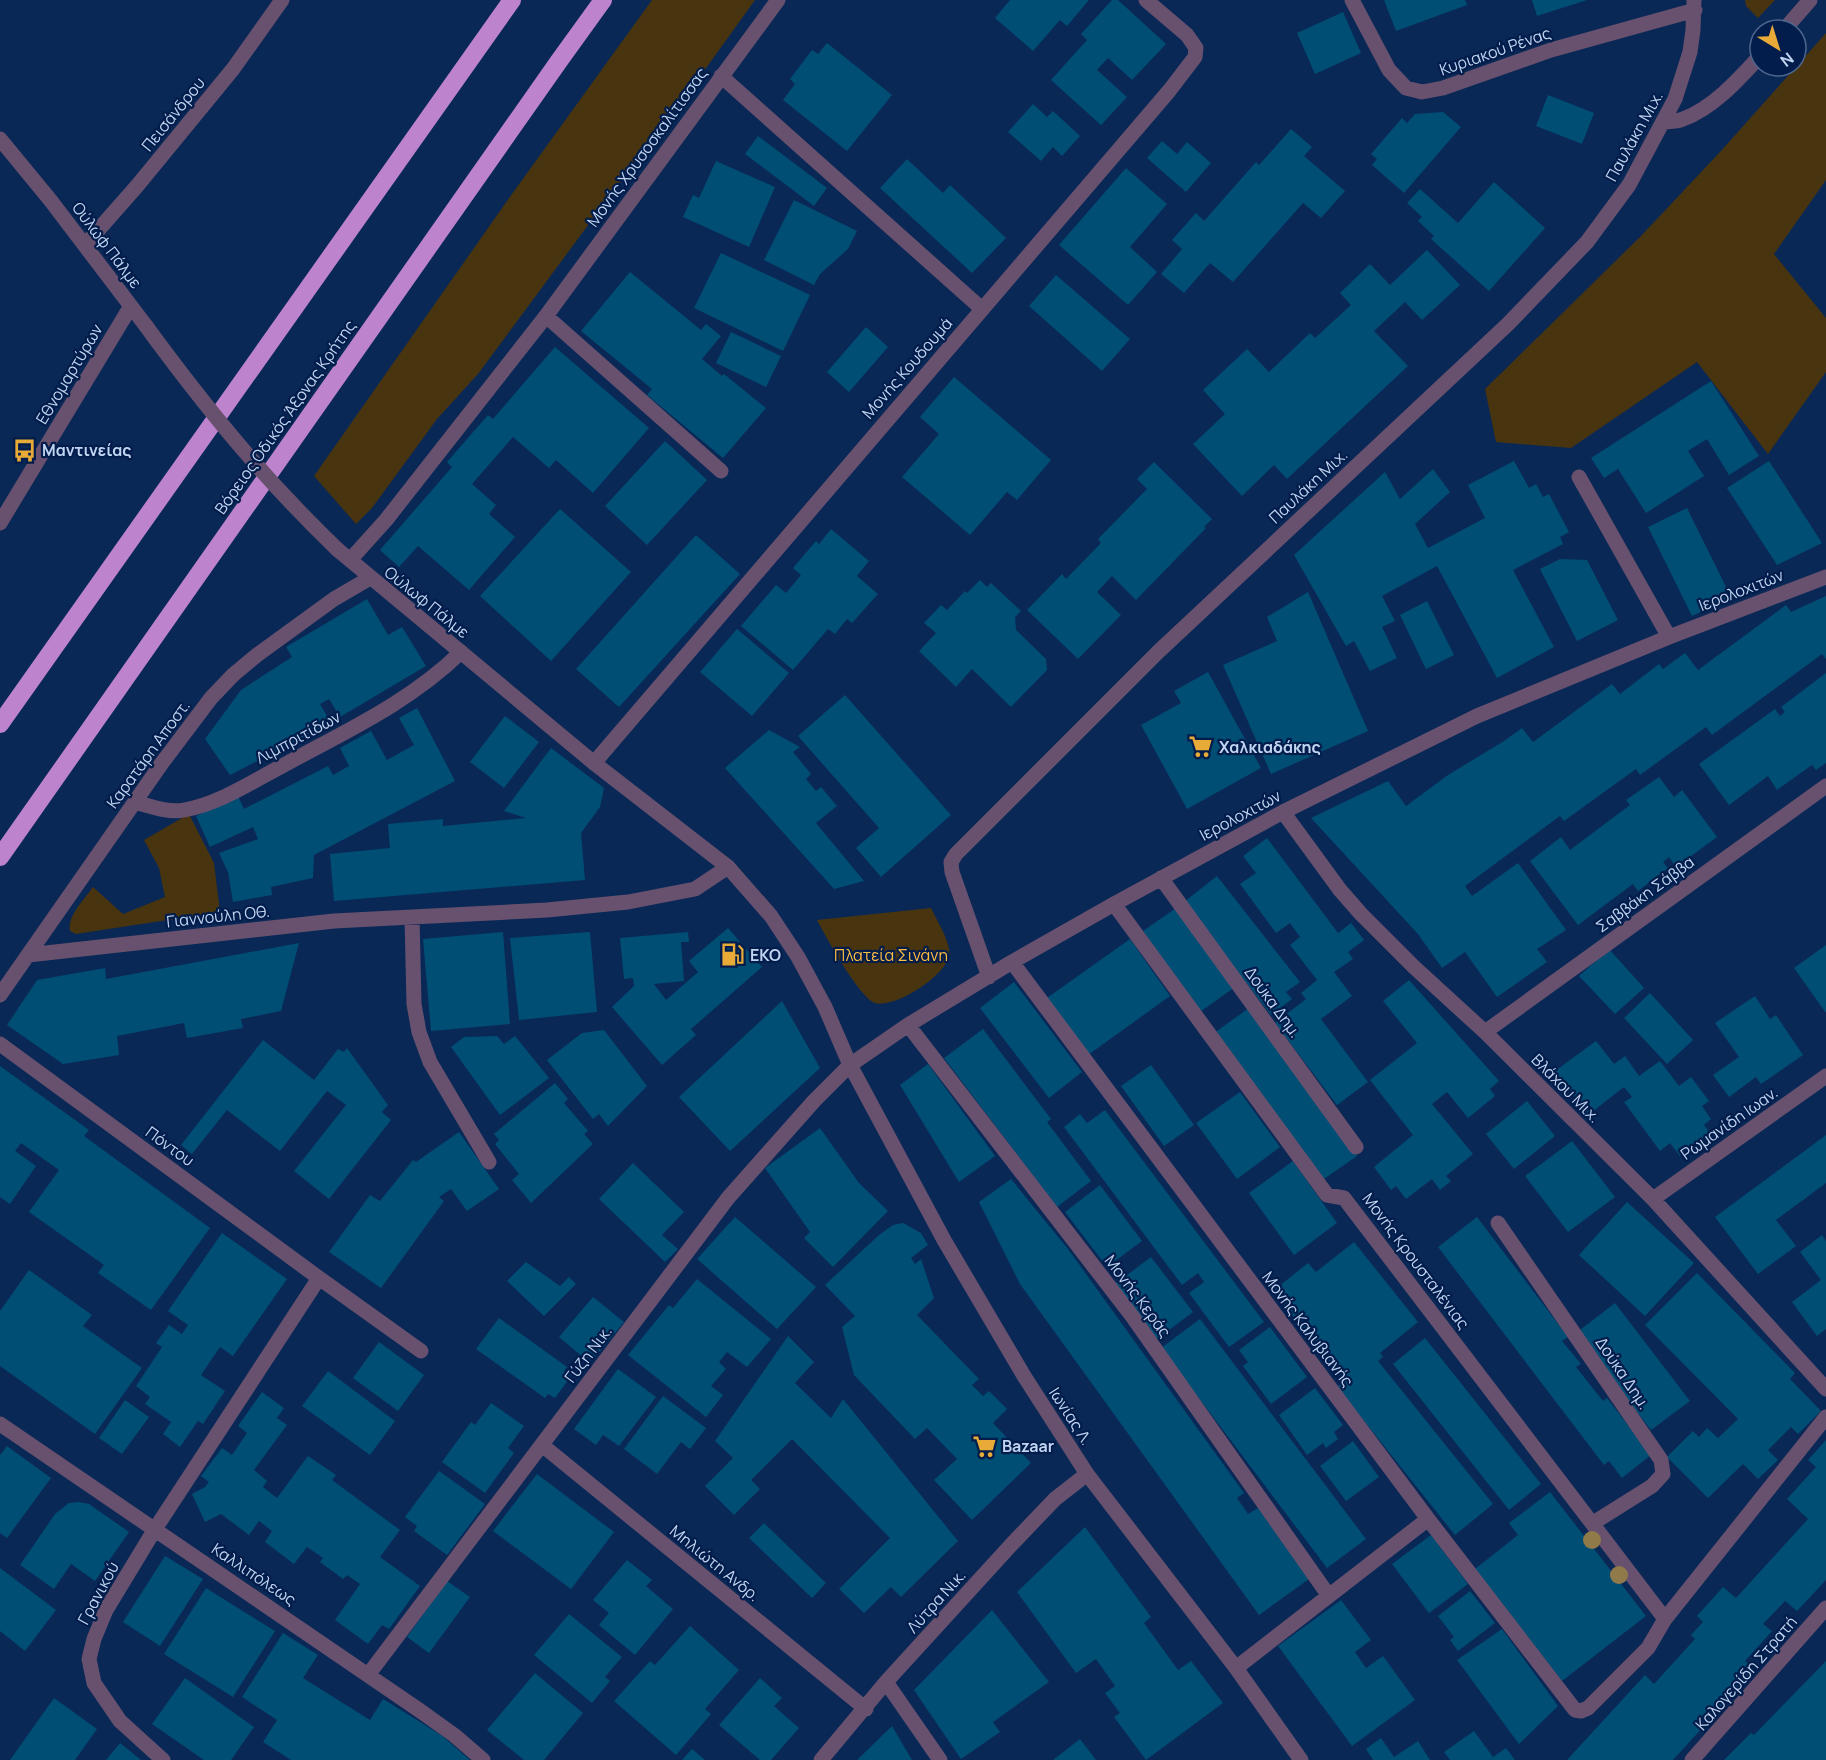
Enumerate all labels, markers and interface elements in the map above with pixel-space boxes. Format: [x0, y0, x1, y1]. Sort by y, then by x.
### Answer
north arrow [1748, 18, 1808, 78]
street label: Κυριακού Ρένας [1436, 22, 1554, 80]
text: N [1776, 48, 1799, 72]
street label: Μονής Χρυσοσκαλίτισσας [582, 63, 712, 231]
street label: Πεισάνδρου [136, 72, 210, 156]
street label: Παυλάκη Μιχ. [1600, 87, 1668, 185]
street label: Ούλωφ Πάλμε [67, 197, 147, 293]
street label: Μονής Κουδουμά [857, 313, 957, 423]
street label: Βόρειος Οδικός Άξονας Κρήτης [209, 315, 361, 518]
street label: Εθνομαρτύρων [30, 320, 108, 428]
bus stop icon: Μαντινείας [11, 437, 37, 463]
place label: Μαντινείας [42, 439, 131, 461]
street label: Παυλάκη Μιχ. [1264, 444, 1352, 528]
street label: Ούλωφ Πάλμε [380, 561, 474, 643]
street label: Ιερολοχιτών [1695, 564, 1787, 616]
street label: Καρατάρη Αποστ. [101, 695, 195, 813]
street label: Λιμπριτίδων [252, 705, 344, 769]
supermarket icon: Χαλκιαδάκης [1188, 734, 1214, 760]
place label: Χαλκιαδάκης [1219, 736, 1321, 758]
street label: Ιερολοχιτών [1196, 784, 1284, 846]
street label: Σαββάκη Σάββα [1591, 851, 1699, 937]
street label: Γιαννούλη Οθ. [165, 900, 271, 932]
fuel station icon: EKO [719, 942, 745, 968]
place label: EKO [750, 944, 781, 966]
park label: Πλατεία Σινάνη [834, 944, 948, 966]
street label: Δούκα Δημ. [1240, 962, 1306, 1042]
street label: Βλάχου Μιχ. [1527, 1049, 1605, 1127]
street label: Ρωμανίδη Ιωαν. [1676, 1081, 1782, 1165]
street label: Πόντου [141, 1121, 199, 1171]
street label: Μονής Κρουσταλένιας [1357, 1188, 1475, 1334]
street label: Μονής Κεράς [1100, 1250, 1176, 1342]
street label: Μονής Καλυβιανής [1257, 1267, 1359, 1391]
street label: Γύζη Νικ. [559, 1321, 617, 1387]
street label: Δούκα Δημ. [1591, 1332, 1655, 1414]
street label: Ιωνίας Λ. [1044, 1383, 1098, 1449]
supermarket icon: Bazaar [971, 1433, 997, 1459]
place label: Bazaar [1002, 1435, 1054, 1457]
street label: Μηλιώτη Ανδρ. [665, 1520, 765, 1606]
street label: Καλλιπόλεως [207, 1538, 301, 1610]
street label: Γρανικού [72, 1558, 124, 1628]
street label: Λύτρα Νικ. [902, 1565, 970, 1637]
street label: Καλογερίδη Στρατή [1690, 1611, 1802, 1735]

